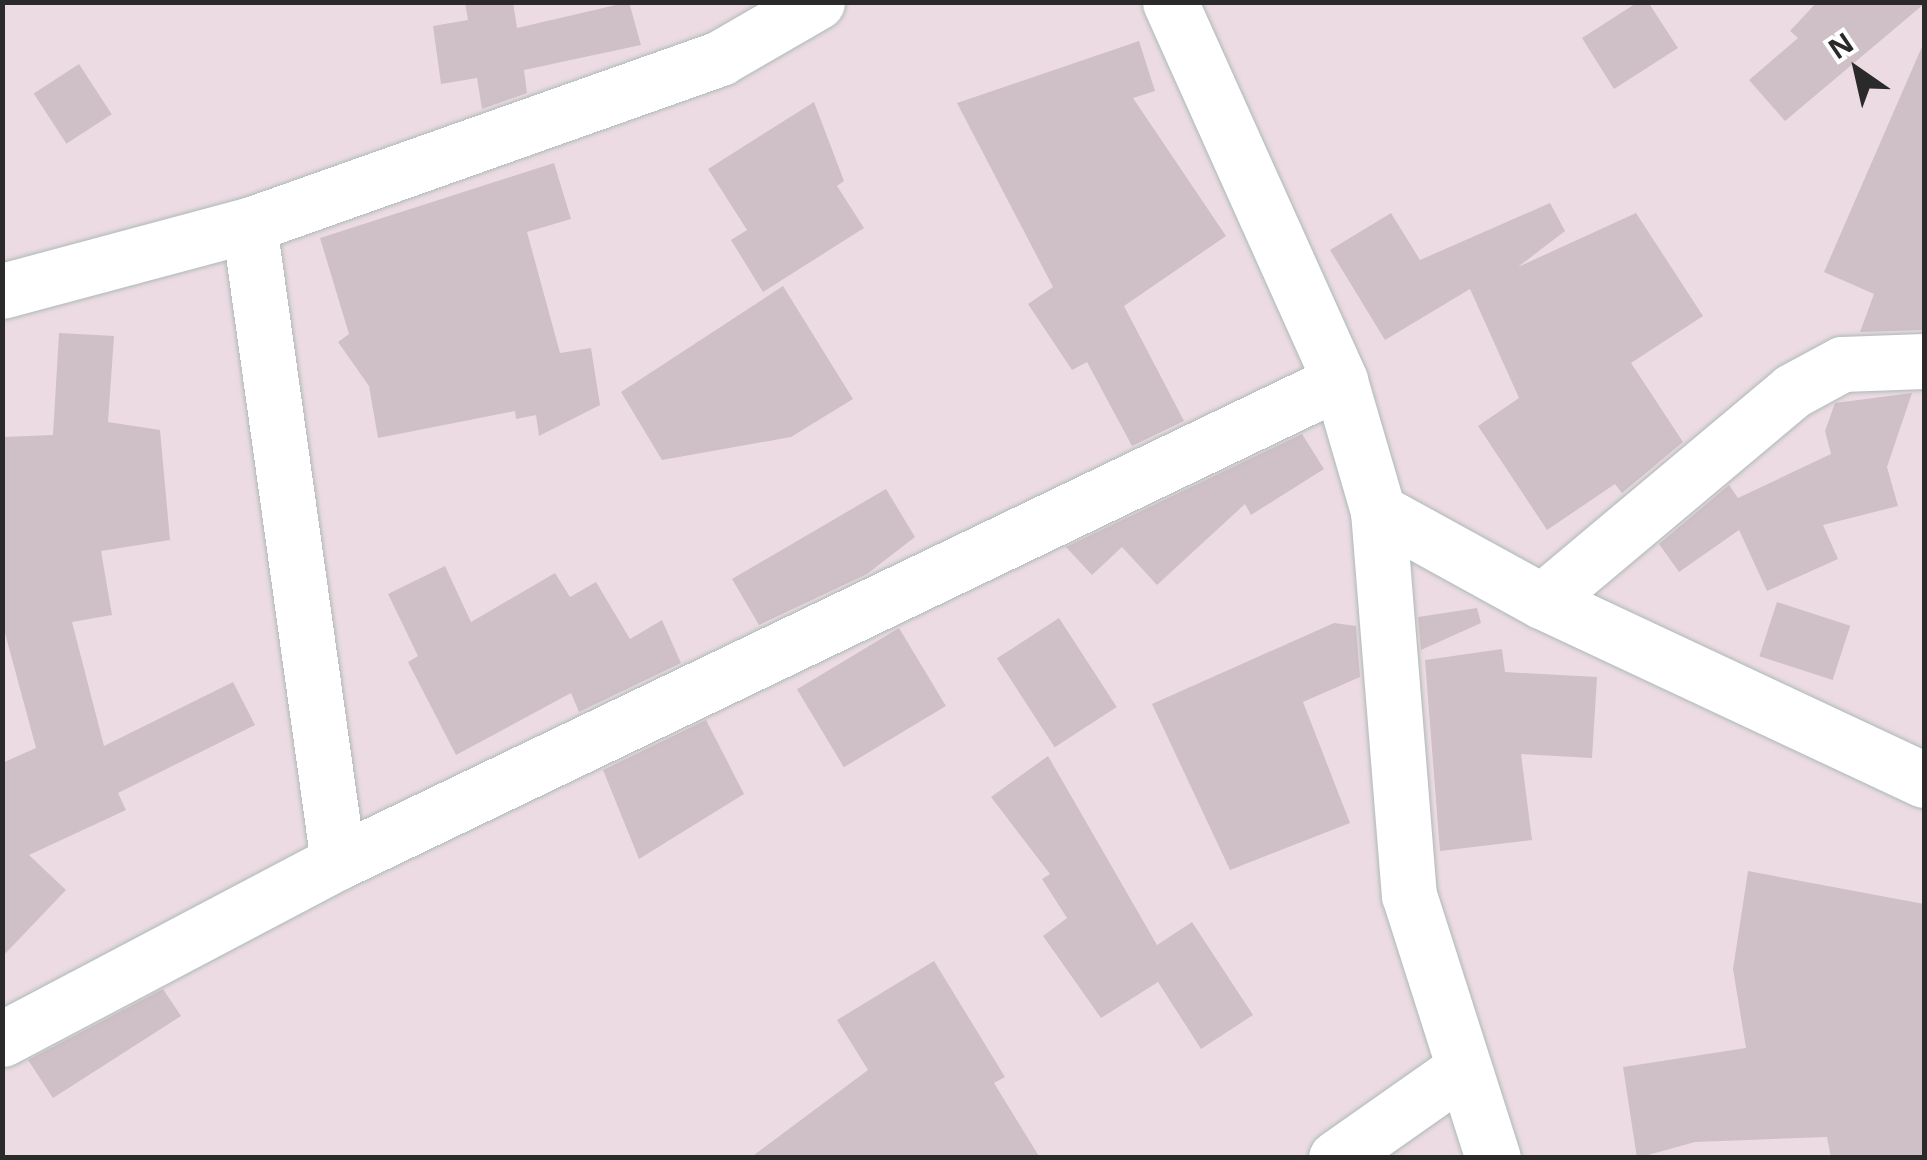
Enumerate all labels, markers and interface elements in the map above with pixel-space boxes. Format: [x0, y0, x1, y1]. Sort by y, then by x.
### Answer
north arrow [1807, 20, 1907, 120]
text: N [1820, 23, 1860, 67]

